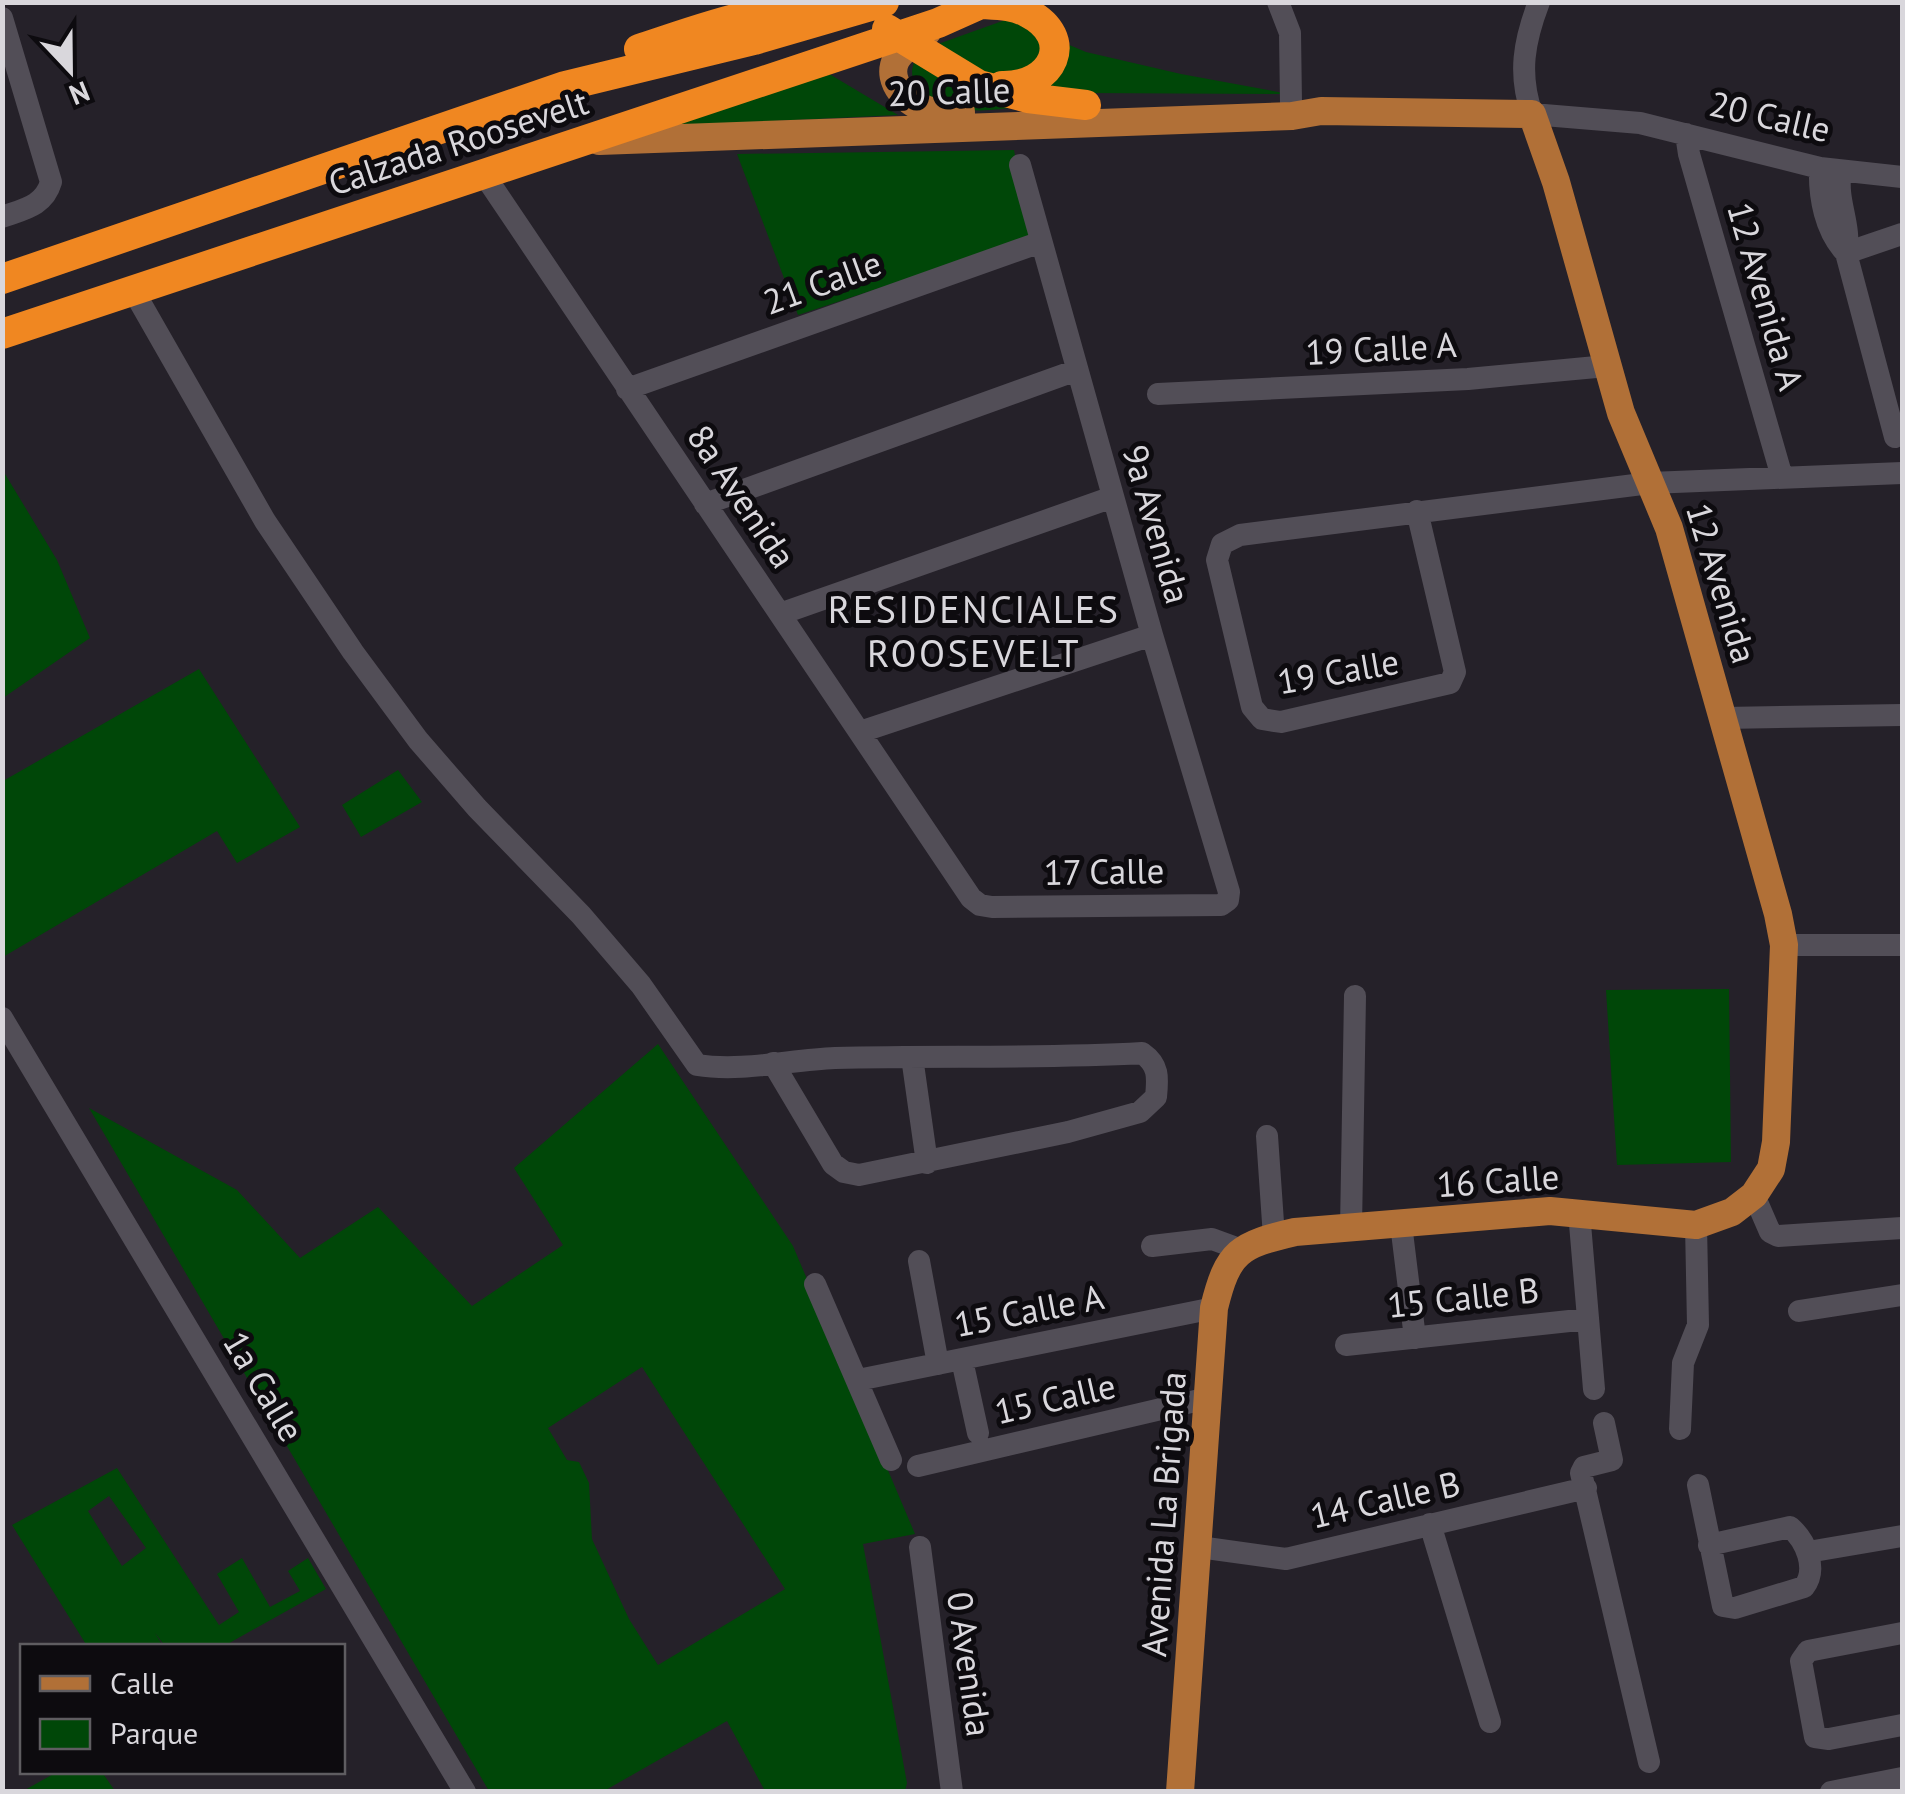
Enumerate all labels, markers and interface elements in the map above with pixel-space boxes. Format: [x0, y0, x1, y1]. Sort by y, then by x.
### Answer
north arrow [20, 20, 120, 120]
street label: 20 Calle [887, 66, 1011, 116]
text: N [64, 73, 95, 114]
street label: Calzada Roosevelt [322, 78, 594, 206]
street label: 20 Calle [1705, 80, 1835, 152]
street label: 12 Avenida A [1717, 197, 1815, 396]
street label: 21 Calle [757, 239, 887, 325]
street label: 19 Calle A [1304, 321, 1458, 375]
street label: 8a Avenida [677, 416, 807, 576]
street label: 9a Avenida [1112, 439, 1202, 609]
street label: 12 Avenida [1676, 498, 1768, 668]
district label: RESIDENCIALES ROOSEVELT [828, 584, 1120, 677]
street label: 19 Calle [1274, 638, 1402, 704]
street label: 17 Calle [1043, 847, 1165, 895]
street label: 16 Calle [1435, 1153, 1561, 1207]
street label: 15 Calle B [1385, 1266, 1541, 1328]
street label: 15 Calle A [950, 1273, 1108, 1347]
street label: 1a Calle [213, 1322, 315, 1450]
street label: 15 Calle [990, 1362, 1120, 1434]
street label: Avenida La Brigada [1130, 1370, 1196, 1658]
street label: 14 Calle B [1306, 1459, 1464, 1539]
street label: 0 Avenida [937, 1589, 1003, 1739]
legend [20, 1644, 345, 1774]
text: Calle [110, 1663, 174, 1702]
text: Parque [110, 1713, 198, 1752]

